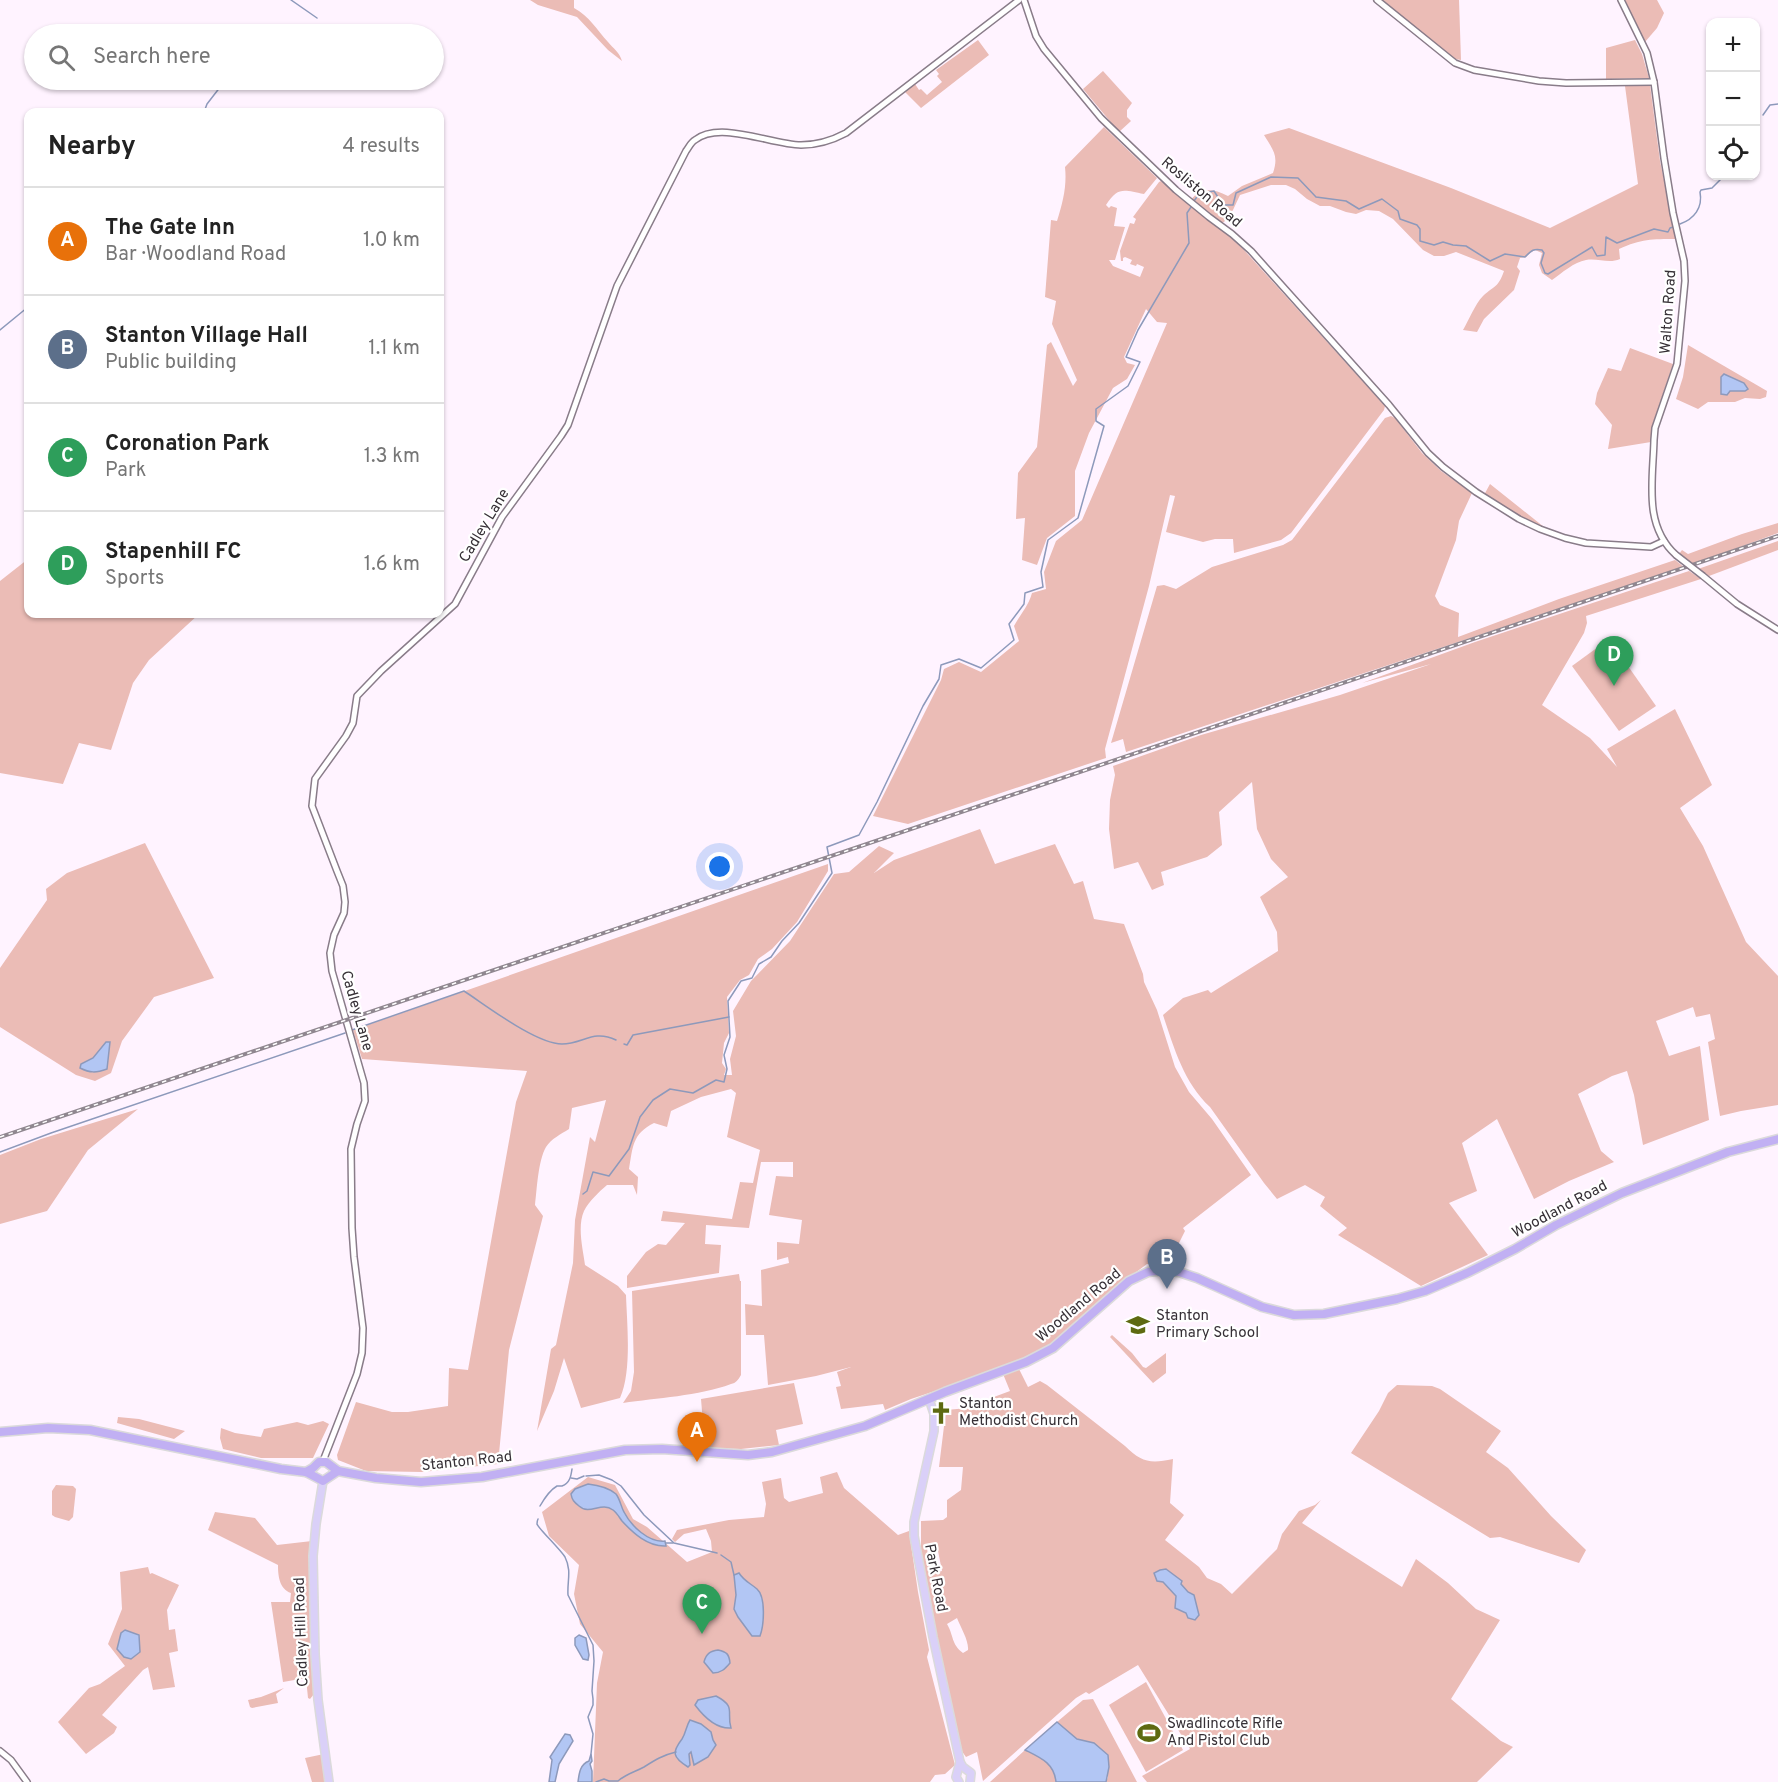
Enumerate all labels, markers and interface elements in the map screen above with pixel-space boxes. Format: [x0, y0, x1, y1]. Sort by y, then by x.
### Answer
map controls [1706, 18, 1760, 180]
button: + [1706, 18, 1760, 72]
search box [24, 24, 444, 90]
icon: search [45, 41, 78, 74]
text: Search here [93, 44, 211, 71]
button: − [1706, 72, 1760, 126]
button: locate [1706, 126, 1760, 180]
text: Nearby [48, 131, 136, 164]
text: 4 results [343, 134, 420, 160]
street label: Rosliston Road [1157, 154, 1245, 232]
text: The Gate Inn [105, 215, 235, 242]
text: A [60, 228, 75, 254]
text: 1.0 km [363, 228, 420, 254]
text: Bar · Woodland Road [105, 242, 286, 268]
street label: Walton Road [1657, 269, 1681, 355]
text: Stanton Village Hall [105, 323, 308, 350]
text: B [61, 336, 74, 362]
text: 1.1 km [368, 336, 420, 362]
text: Public building [105, 350, 237, 376]
text: Coronation Park [105, 431, 270, 458]
text: C [61, 444, 74, 470]
text: 1.3 km [364, 444, 420, 470]
text: Park [105, 458, 146, 484]
street label: Cadley Lane [456, 486, 514, 566]
text: Stapenhill FC [105, 539, 241, 566]
text: D [60, 552, 75, 578]
text: 1.6 km [364, 552, 420, 578]
text: Sports [105, 566, 165, 592]
pin: D [1594, 636, 1634, 686]
your location [705, 852, 734, 881]
street label: Cadley Lane [335, 969, 377, 1053]
street label: Woodland Road [1509, 1177, 1611, 1243]
pin: B [1148, 1240, 1186, 1289]
street label: Woodland Road [1033, 1265, 1125, 1347]
place label: Stanton Primary School [1156, 1307, 1259, 1343]
school or university icon: Stanton Primary School [1125, 1312, 1151, 1338]
place label: Stanton Methodist Church [959, 1395, 1078, 1431]
church icon: Stanton Methodist Church [928, 1400, 954, 1426]
pin: A [678, 1412, 716, 1462]
street label: Stanton Road [421, 1448, 513, 1476]
street label: Park Road [919, 1542, 951, 1614]
street label: Cadley Hill Road [291, 1577, 313, 1687]
pin: C [682, 1584, 722, 1634]
place label: Swadlincote Rifle And Pistol Club [1167, 1715, 1283, 1751]
sports icon: Swadlincote Rifle And Pistol Club [1136, 1720, 1162, 1746]

